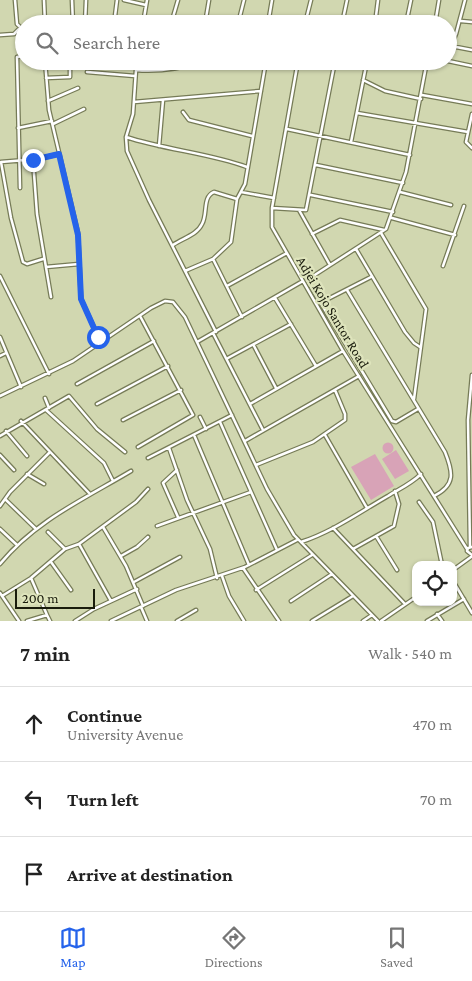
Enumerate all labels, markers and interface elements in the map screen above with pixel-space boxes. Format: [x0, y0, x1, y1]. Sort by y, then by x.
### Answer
search box [15, 15, 457, 70]
icon: search [33, 29, 61, 57]
text: Search here [73, 32, 160, 53]
route end [22, 149, 45, 172]
street label: Adjei Kojo Santor Road [293, 253, 373, 372]
route start [87, 326, 110, 349]
map controls [412, 561, 457, 606]
button: locate [412, 561, 457, 606]
scale bar [15, 586, 95, 609]
text: 200 m [22, 590, 58, 606]
text: 7 min [20, 642, 70, 666]
text: Walk · 540 m [368, 645, 452, 662]
text: Continue [67, 705, 142, 726]
icon: ahead [20, 710, 48, 738]
text: 470 m [412, 716, 452, 733]
text: University Avenue [67, 726, 183, 743]
icon: left [20, 785, 48, 813]
text: Turn left [67, 789, 139, 810]
text: 70 m [420, 791, 452, 808]
icon: arrive [20, 860, 48, 888]
text: Arrive at destination [67, 864, 233, 885]
tab: Map [59, 924, 87, 970]
tab: Directions [205, 924, 263, 970]
tab: Saved [380, 924, 413, 970]

